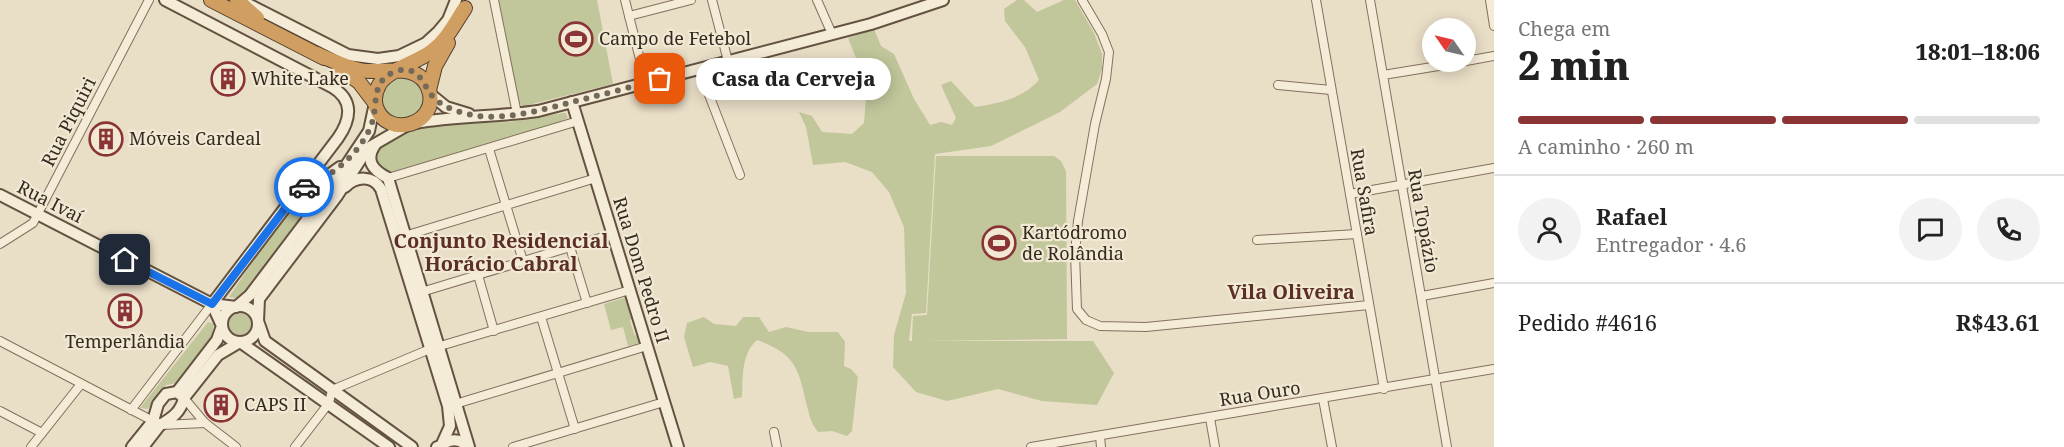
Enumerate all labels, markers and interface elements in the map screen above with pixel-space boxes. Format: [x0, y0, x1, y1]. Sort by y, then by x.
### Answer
text: Chega em [1518, 15, 1611, 42]
north arrow [1422, 18, 1476, 72]
map controls [1422, 18, 1476, 72]
sports icon: Campo de Fetebol [558, 21, 594, 57]
place label: Campo de Fetebol [599, 26, 752, 50]
text: 18:01–18:06 [1916, 36, 2040, 66]
text: 2 min [1518, 38, 1630, 91]
pin [634, 53, 685, 104]
callout: Casa da Cerveja [696, 58, 891, 100]
building icon: White Lake [210, 61, 246, 97]
icon: bag [643, 62, 676, 95]
text: Casa da Cerveja [711, 65, 876, 92]
place label: White Lake [251, 66, 349, 90]
street label: Rua Piquiri [35, 73, 101, 170]
building icon: Móveis Cardeal [88, 121, 124, 157]
place label: Móveis Cardeal [129, 126, 261, 150]
text: A caminho · 260 m [1518, 133, 1694, 160]
street label: Rua Safira [1346, 146, 1384, 237]
courier [274, 157, 334, 217]
street label: Rua Topázio [1403, 167, 1445, 275]
icon: car [288, 171, 321, 204]
street label: Rua Ivaí [13, 174, 88, 228]
street label: Rua Dom Pedro II [608, 194, 676, 346]
button: person [1518, 198, 1581, 261]
button: chat [1899, 198, 1962, 261]
button: phone [1977, 198, 2040, 261]
text: Rafael [1596, 201, 1667, 231]
place label: Kartódromo de Rolândia [1022, 220, 1127, 265]
sports icon: Kartódromo de Rolândia [981, 225, 1017, 261]
district label: Conjunto Residencial Horácio Cabral [394, 227, 608, 277]
text: Entregador · 4.6 [1596, 231, 1747, 258]
pin [99, 234, 150, 285]
icon: home [108, 243, 141, 276]
district label: Vila Oliveira [1227, 278, 1355, 305]
building icon: Temperlândia [107, 293, 143, 329]
text: Pedido #4616 [1518, 307, 1657, 337]
text: R$43.61 [1956, 307, 2040, 337]
place label: Temperlândia [65, 329, 185, 353]
street label: Rua Ouro [1218, 375, 1302, 411]
building icon: CAPS II [203, 387, 239, 423]
place label: CAPS II [244, 392, 306, 416]

